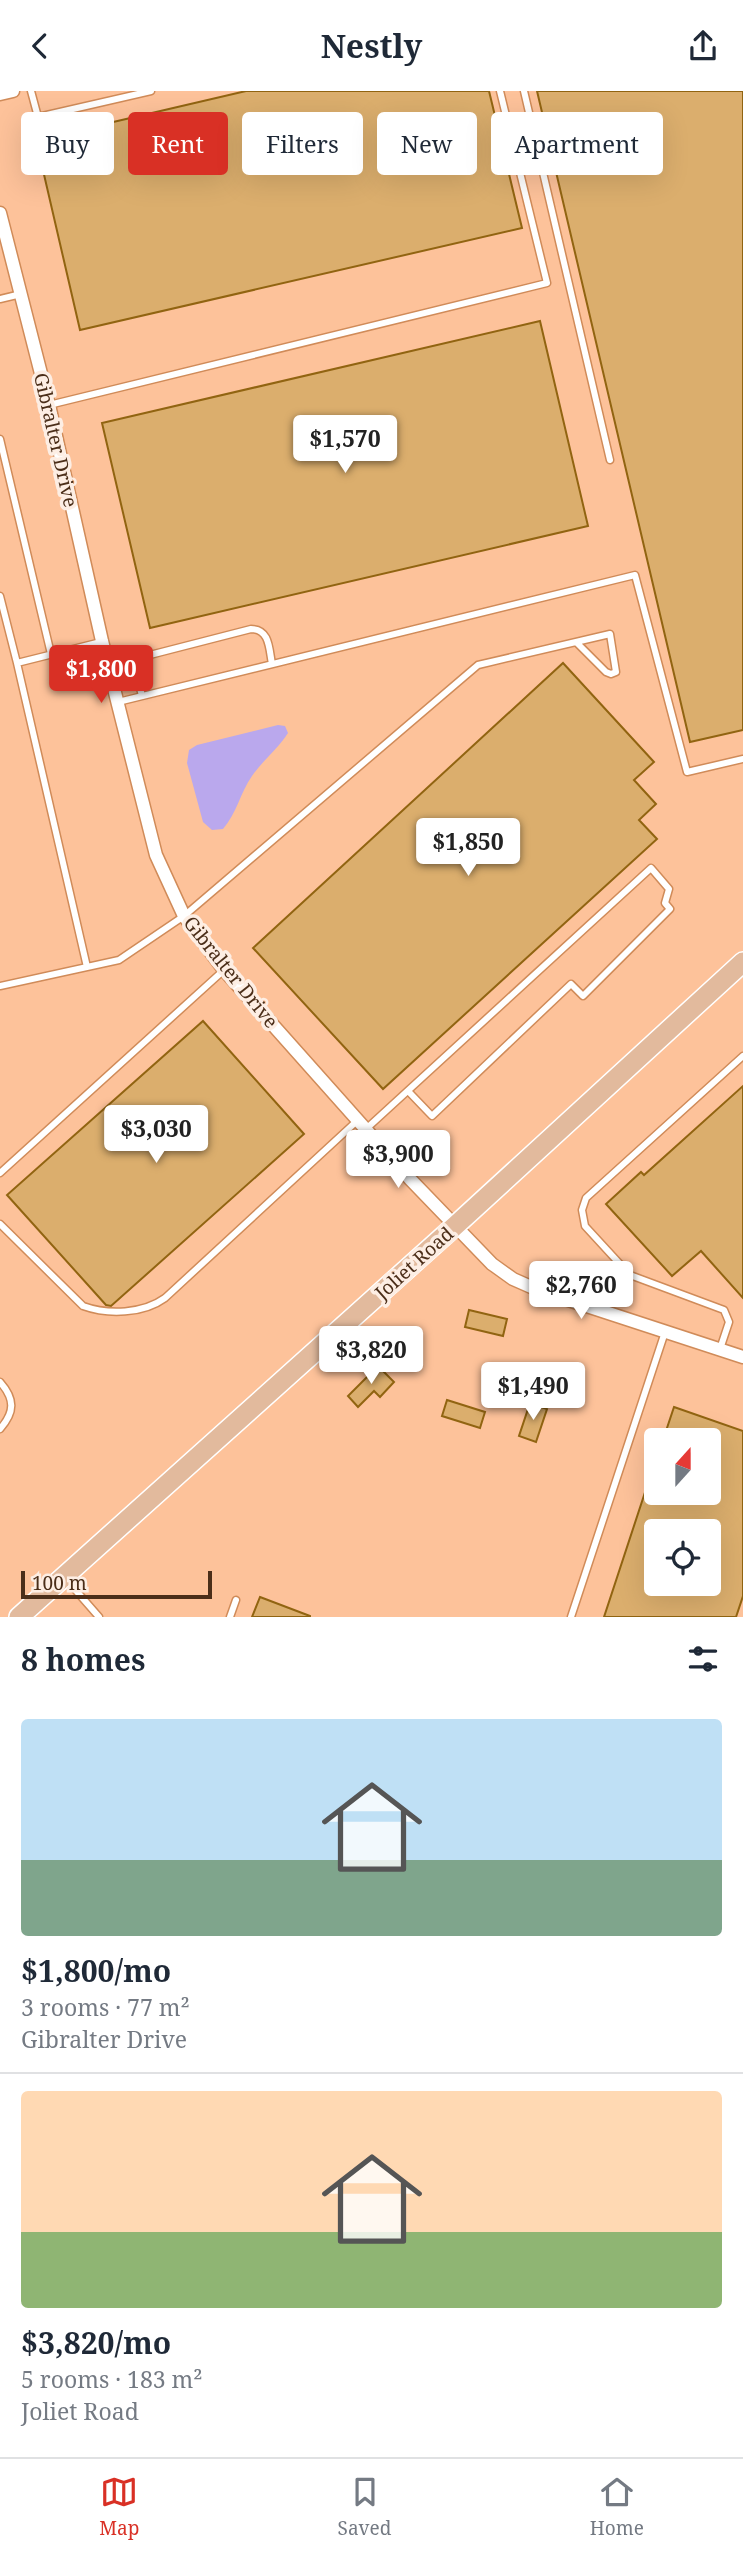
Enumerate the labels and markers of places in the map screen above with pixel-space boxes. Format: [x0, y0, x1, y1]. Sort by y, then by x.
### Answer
pin: $1,570 [288, 415, 402, 475]
pin: $1,800 [44, 645, 158, 705]
pin: $1,850 [411, 819, 525, 878]
pin: $3,030 [99, 1105, 213, 1165]
pin: $3,900 [341, 1131, 455, 1190]
pin: $2,760 [524, 1261, 638, 1321]
pin: $3,820 [314, 1327, 428, 1386]
pin: $1,490 [476, 1363, 590, 1422]

